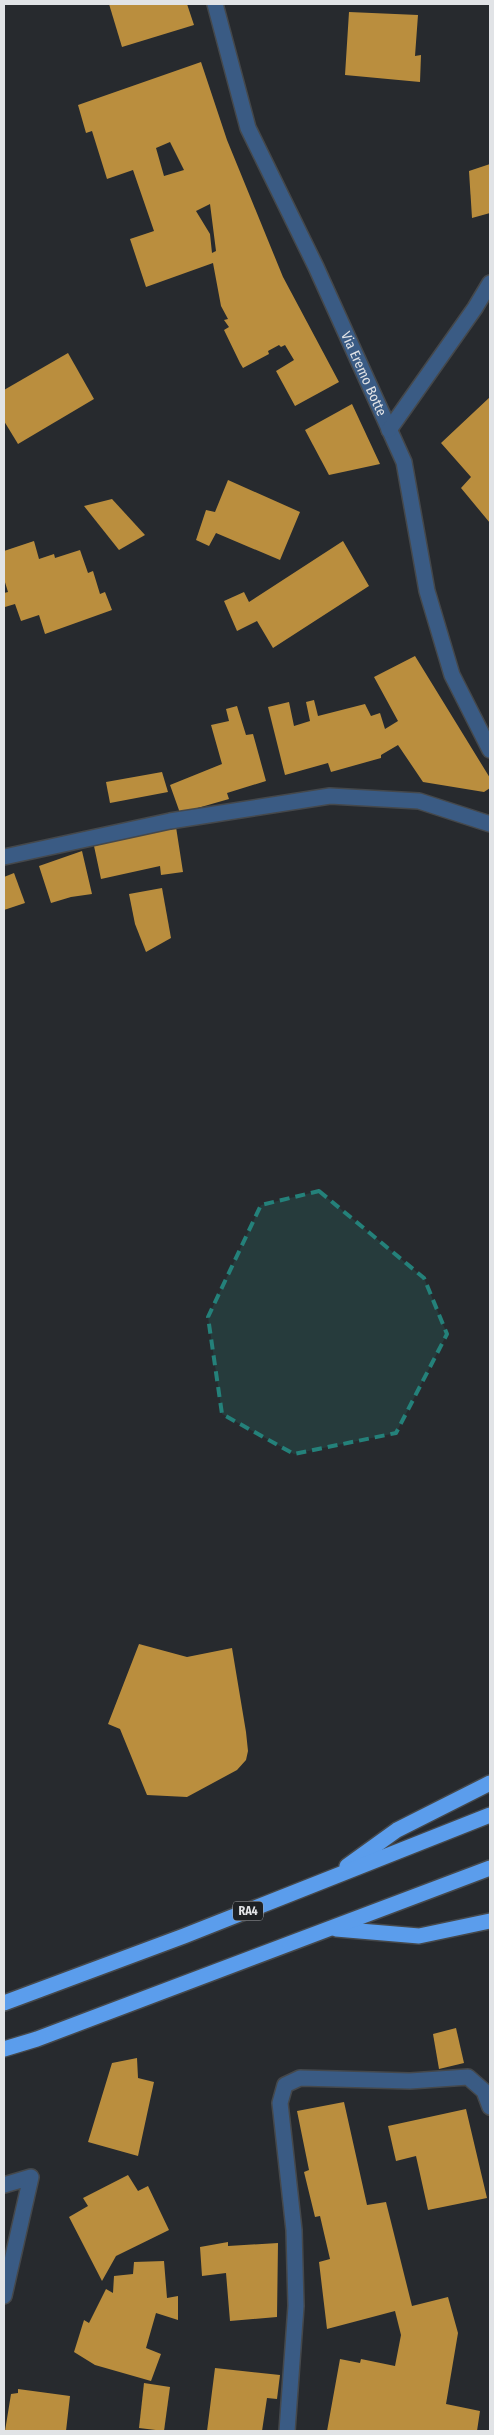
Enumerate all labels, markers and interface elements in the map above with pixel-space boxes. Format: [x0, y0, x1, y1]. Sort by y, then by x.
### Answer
street label: Via Eremo Botte [338, 329, 391, 419]
road number: RA4 [233, 1902, 263, 1920]

